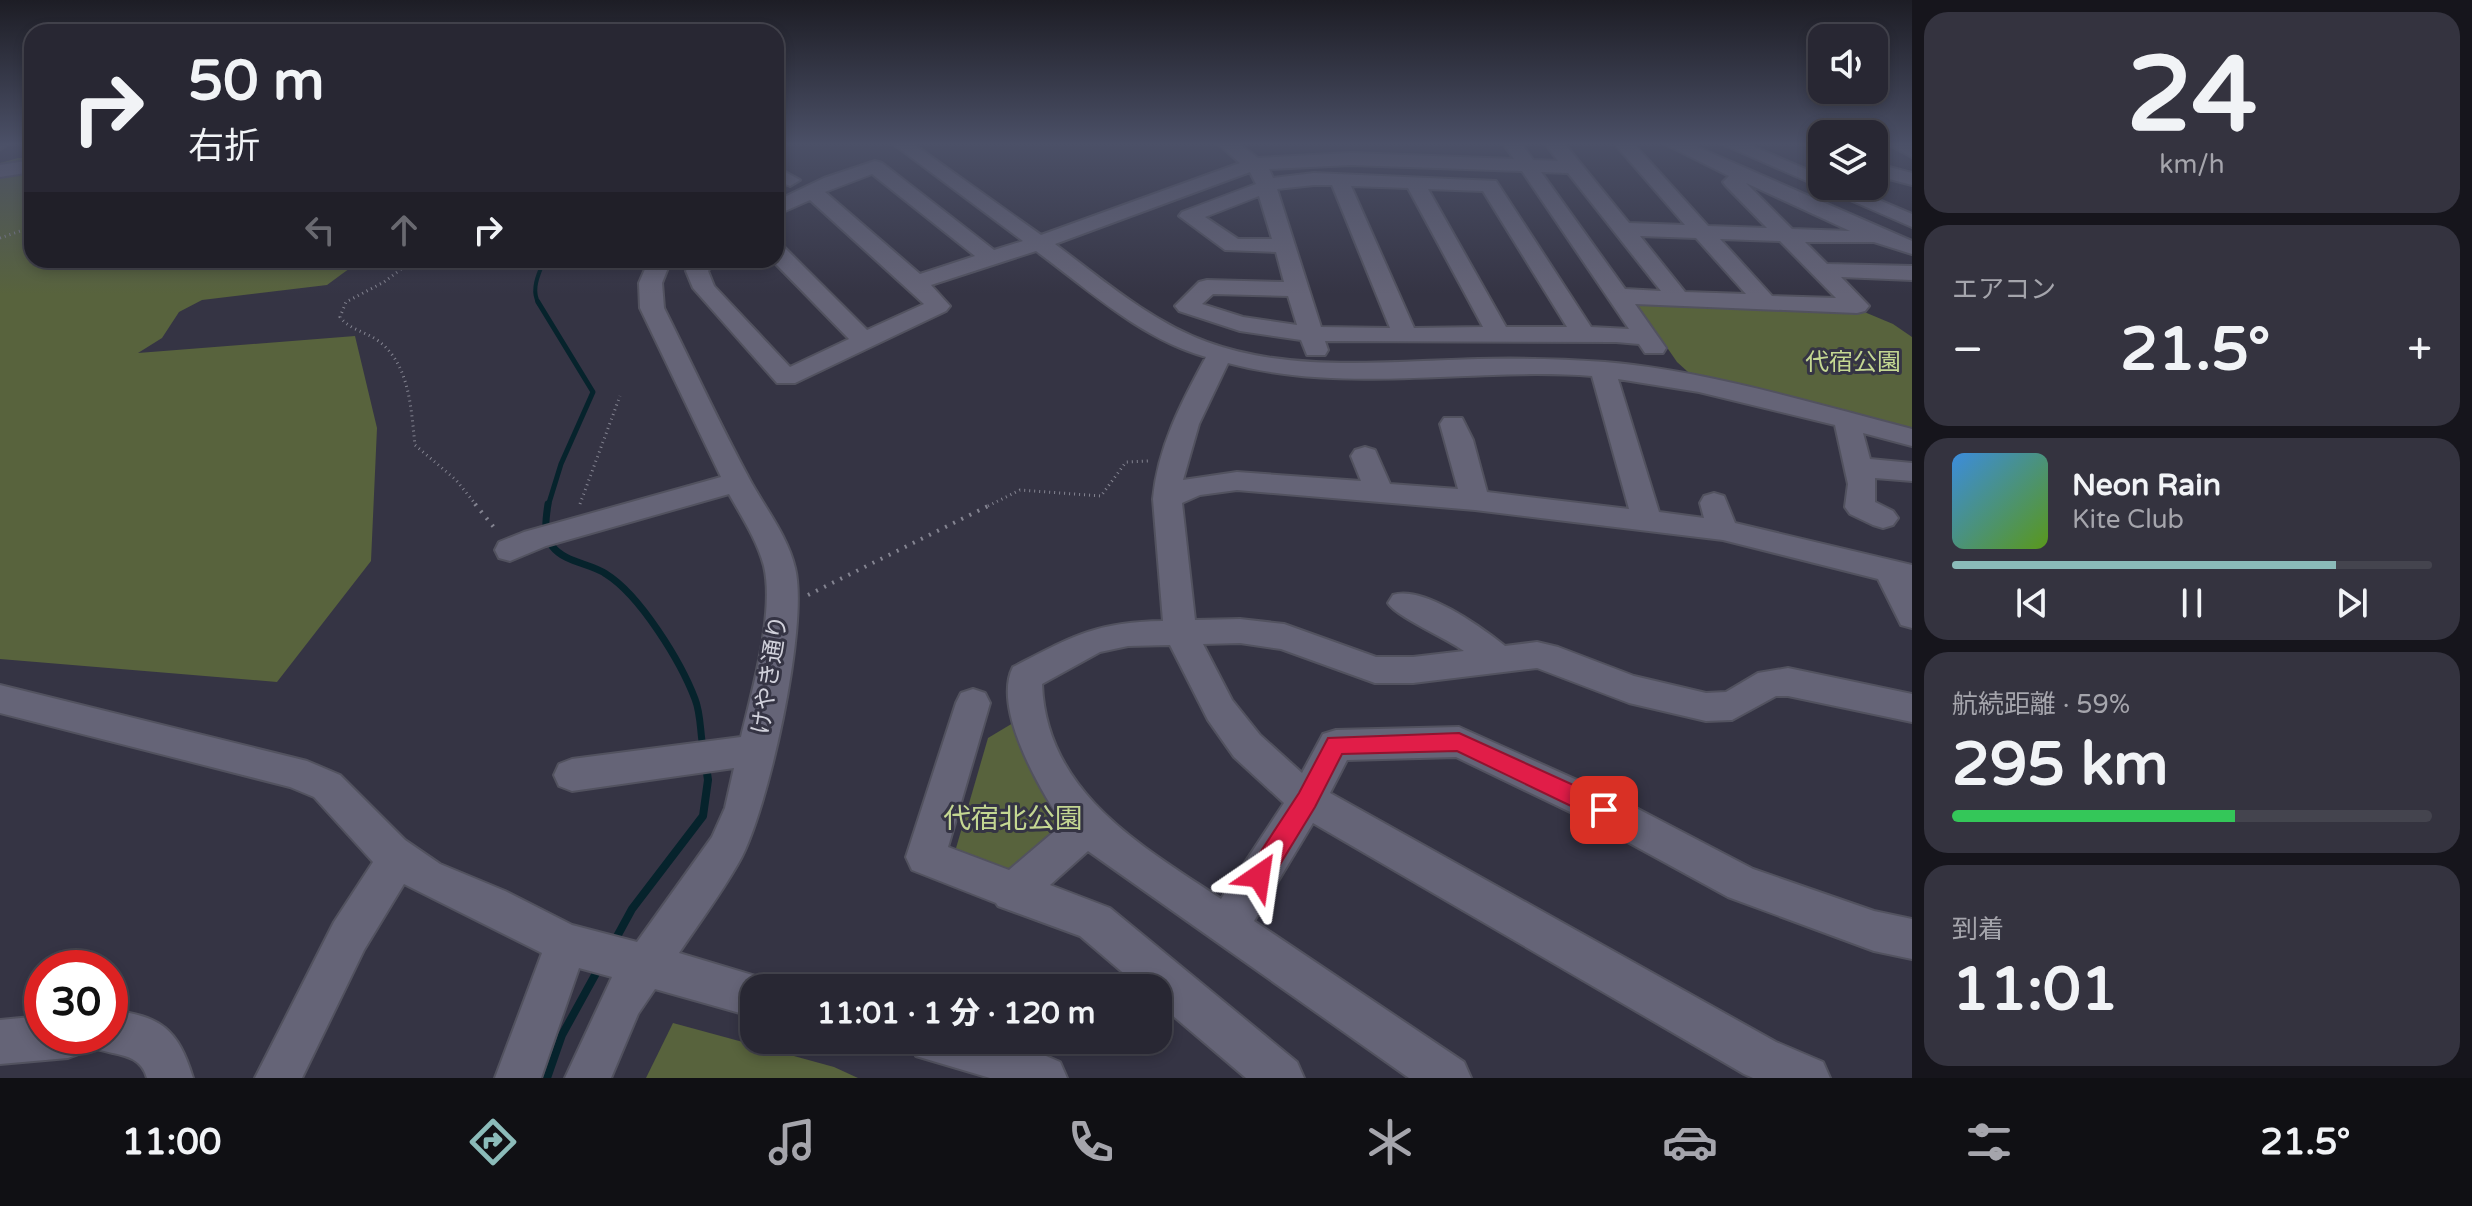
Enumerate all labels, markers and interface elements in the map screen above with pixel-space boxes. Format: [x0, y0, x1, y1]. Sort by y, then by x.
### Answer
map controls [1808, 24, 1888, 200]
button: sound [1808, 24, 1888, 104]
text: 24 [2127, 34, 2257, 159]
text: 50 m [188, 48, 324, 115]
icon: right [56, 56, 160, 160]
button: layers [1808, 120, 1888, 200]
text: 右折 [188, 125, 260, 168]
text: km/h [2159, 149, 2225, 180]
icon: left [298, 208, 342, 252]
icon: ahead [382, 208, 426, 252]
icon: right [466, 208, 510, 252]
text: エアコン [1952, 274, 2056, 305]
text: 21.5° [2120, 314, 2270, 386]
text: − [1952, 324, 1983, 377]
text: + [2407, 324, 2432, 377]
park label: 代宿公園 [1805, 348, 1901, 377]
text: Neon Rain [2072, 467, 2221, 504]
text: Kite Club [2072, 504, 2184, 535]
icon: previous [2010, 581, 2054, 625]
icon: pause [2170, 581, 2214, 625]
icon: next [2330, 581, 2374, 625]
street label: けやき通り [746, 613, 794, 737]
text: 航続距離 · 59% [1952, 689, 2130, 720]
text: 295 km [1952, 729, 2168, 801]
pin [1570, 776, 1638, 844]
icon: arrive [1582, 788, 1626, 832]
park label: 代宿北公園 [943, 802, 1083, 836]
position arrow [1217, 834, 1301, 918]
text: 到着 [1952, 914, 2004, 945]
speed limit sign: 30 [24, 950, 128, 1054]
text: 11:01 [1952, 954, 2118, 1026]
text: 11:01 · 1 分 · 120 m [817, 995, 1095, 1032]
icon: directions [465, 1114, 521, 1170]
icon: music [764, 1114, 820, 1170]
icon: phone [1063, 1114, 1119, 1170]
icon: climate [1362, 1114, 1418, 1170]
icon: car [1662, 1114, 1718, 1170]
icon: filters [1961, 1114, 2017, 1170]
text: 11:00 [122, 1121, 221, 1164]
text: 21.5° [2260, 1121, 2350, 1164]

